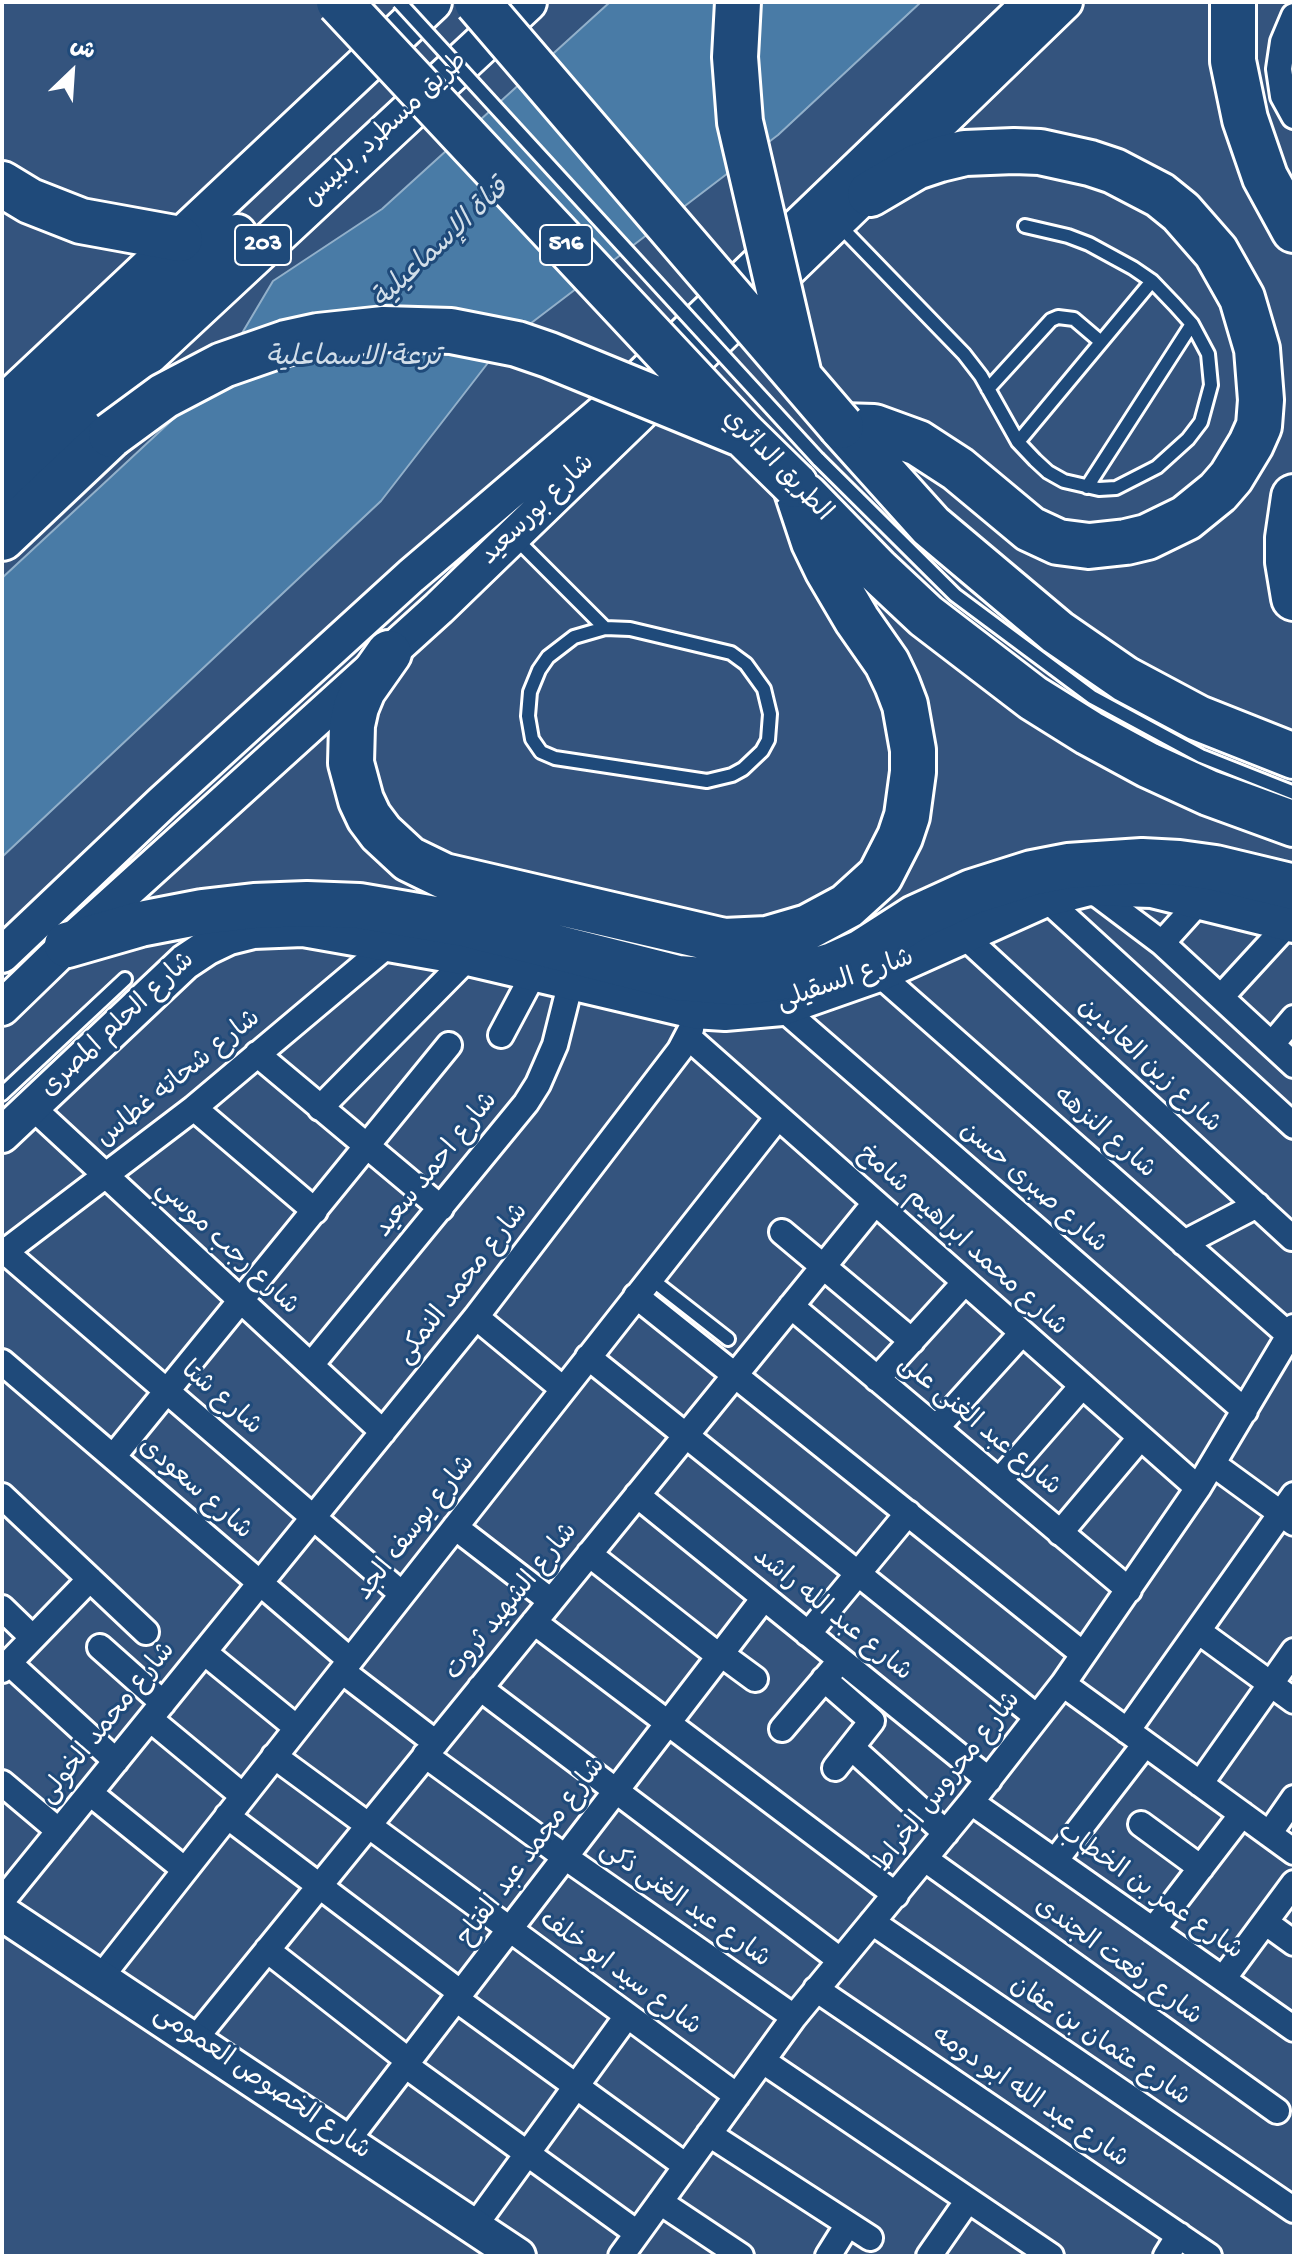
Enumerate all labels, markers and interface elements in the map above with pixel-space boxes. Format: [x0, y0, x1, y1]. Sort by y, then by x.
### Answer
north arrow [32, 32, 112, 112]
text: ش [66, 33, 99, 67]
street label: طريق مسطرد, بلبيس [299, 47, 475, 215]
water label: قناة الإسماعيلية [367, 174, 517, 318]
road number: 203 [235, 225, 291, 265]
road number: 516 [540, 225, 592, 265]
water label: ترعة الاسماعلية [266, 343, 440, 377]
street label: الطريق الدائري [715, 404, 837, 530]
street label: شارع بورسعيد [475, 449, 603, 573]
street label: شارع السقيلى [773, 944, 919, 1020]
street label: شارع الحلم المصرى [35, 946, 203, 1106]
street label: شارع زين العابدين [1070, 992, 1226, 1142]
street label: شارع شحاته غطاس [92, 1004, 268, 1156]
street label: شارع النزهه [1045, 1081, 1161, 1187]
street label: شارع احمد سعيد [370, 1087, 506, 1245]
street label: شارع صبرى حسن [952, 1116, 1112, 1262]
street label: شارع محمد ابراهيم شامخ [850, 1140, 1072, 1344]
street label: شارع رجب موسي [148, 1175, 304, 1323]
street label: شارع محمد النمكى [391, 1198, 537, 1372]
street label: شارع عبد الغنى على [890, 1350, 1066, 1504]
street label: شارع شتا [173, 1356, 267, 1444]
street label: شارع سعودى [131, 1432, 257, 1548]
street label: شارع يوسف الجد [351, 1450, 483, 1608]
street label: شارع الشهيد ثروت [440, 1518, 586, 1688]
street label: شارع عبد الله راشد [745, 1542, 917, 1690]
street label: شارع محمد الخولى [34, 1637, 184, 1811]
street label: شارع محروس الخراط [869, 1687, 1029, 1879]
street label: شارع محمد عبد الفتاح [452, 1752, 614, 1954]
street label: شارع عمر بن الخطاب [1050, 1817, 1248, 1969]
street label: شارع عبد الغنى ذكى [593, 1836, 775, 1976]
street label: شارع رفعت الجندى [1027, 1892, 1207, 2034]
street label: شارع سيد ابو خلف [532, 1906, 706, 2044]
street label: شارع عثمان بن عفان [1003, 1971, 1195, 2115]
street label: شارع الخصوص العمومى [147, 2000, 375, 2168]
street label: شارع عبد الله ابو دومه [925, 2022, 1133, 2176]

